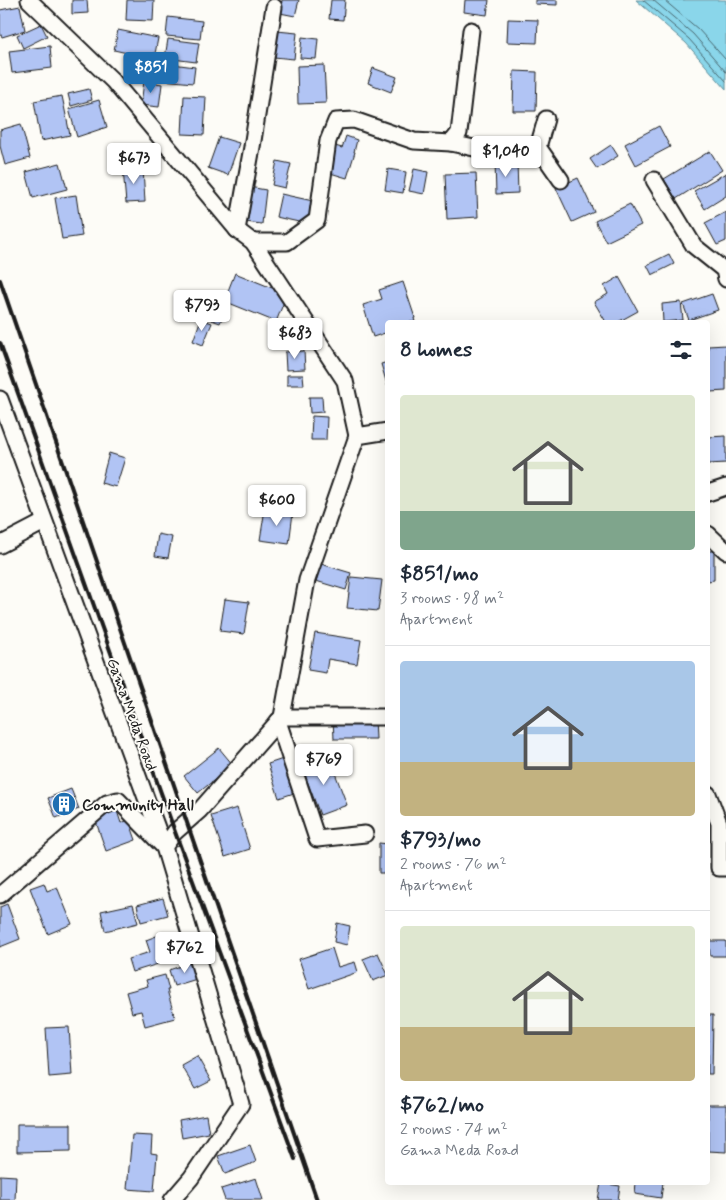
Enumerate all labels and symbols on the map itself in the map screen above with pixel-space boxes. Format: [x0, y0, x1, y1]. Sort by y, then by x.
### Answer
pin: $851 [121, 52, 181, 94]
pin: $1,040 [465, 136, 547, 178]
pin: $673 [104, 142, 164, 185]
pin: $793 [172, 290, 232, 332]
pin: $683 [265, 318, 325, 360]
pin: $600 [247, 484, 307, 527]
street label: Gama Meda Road [101, 655, 162, 774]
pin: $769 [294, 744, 354, 786]
building icon: Community Hall [51, 791, 77, 817]
place label: Community Hall [82, 795, 194, 816]
pin: $762 [155, 932, 215, 974]

